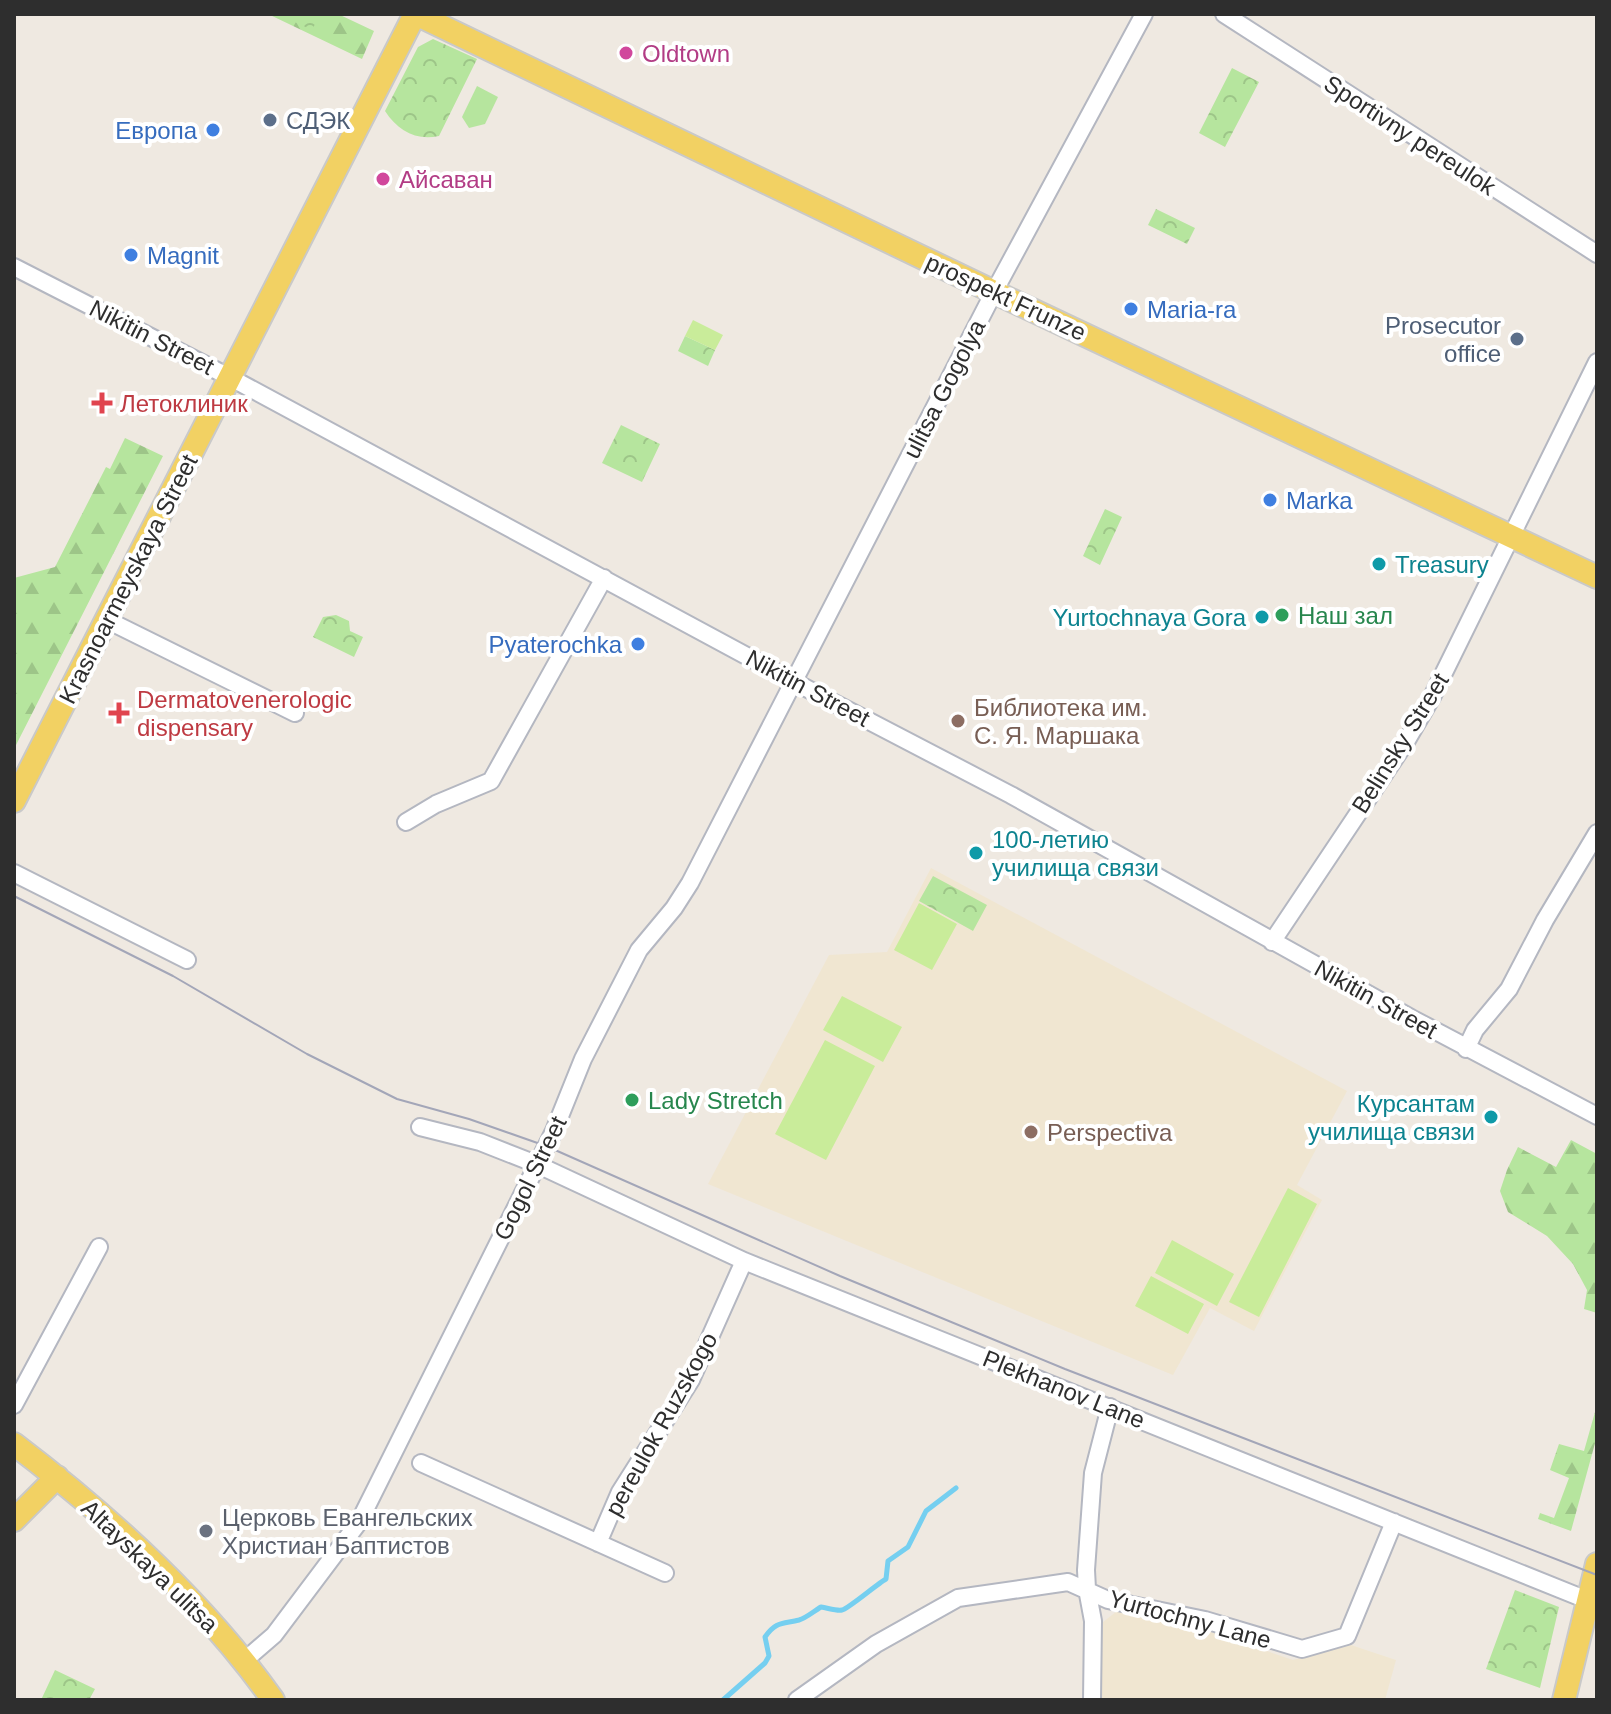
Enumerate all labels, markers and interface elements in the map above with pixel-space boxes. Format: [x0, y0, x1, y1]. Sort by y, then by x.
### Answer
place label: Oldtown [642, 40, 730, 67]
marker: Oldtown [617, 44, 635, 62]
street label: Sportivny pereulok [1319, 70, 1502, 201]
place label: СДЭК [286, 107, 350, 134]
marker: СДЭК [261, 111, 279, 129]
place label: Европа [115, 117, 198, 144]
marker: Европа [204, 121, 222, 139]
place label: Айсаван [399, 166, 493, 193]
marker: Айсаван [374, 170, 392, 188]
place label: Magnit [147, 242, 219, 269]
marker: Magnit [122, 246, 140, 264]
street label: prospekt Frunze [922, 248, 1090, 346]
street label: Nikitin Street [85, 294, 219, 380]
place label: Maria-ra [1147, 296, 1237, 323]
marker: Maria-ra [1122, 300, 1140, 318]
place label: Prosecutor office [1385, 312, 1501, 367]
street label: ulitsa Gogolya [897, 315, 991, 463]
marker: Prosecutor office [1508, 330, 1526, 348]
place label: Летоклиник [120, 390, 248, 417]
marker: Летоклиник [91, 392, 113, 414]
street label: Krasnoarmeyskaya Street [53, 450, 203, 708]
place label: Marka [1286, 487, 1353, 514]
marker: Marka [1261, 491, 1279, 509]
place label: Treasury [1395, 551, 1489, 578]
marker: Treasury [1370, 555, 1388, 573]
place label: Наш зал [1298, 602, 1393, 629]
place label: Yurtochnaya Gora [1053, 604, 1247, 631]
marker: Наш зал [1273, 606, 1291, 624]
marker: Yurtochnaya Gora [1253, 608, 1271, 626]
place label: Pyaterochka [489, 631, 623, 658]
marker: Pyaterochka [629, 635, 647, 653]
street label: Nikitin Street [742, 644, 875, 732]
street label: Belinsky Street [1346, 668, 1454, 818]
place label: Dermatovenerologic dispensary [137, 686, 352, 741]
place label: Библиотека им. С. Я. Маршака [974, 694, 1148, 749]
marker: Dermatovenerologic dispensary [108, 702, 130, 724]
marker: Библиотека им. С. Я. Маршака [949, 712, 967, 730]
place label: 100-летию училища связи [992, 826, 1159, 881]
marker: 100-летию училища связи [967, 844, 985, 862]
street label: Nikitin Street [1310, 954, 1442, 1044]
place label: Lady Stretch [648, 1087, 783, 1114]
place label: Курсантам училища связи [1308, 1090, 1475, 1145]
marker: Lady Stretch [623, 1091, 641, 1109]
marker: Курсантам училища связи [1482, 1108, 1500, 1126]
street label: Gogol Street [488, 1111, 572, 1244]
place label: Perspectiva [1047, 1119, 1173, 1146]
marker: Perspectiva [1022, 1123, 1040, 1141]
street label: pereulok Ruzskogo [599, 1328, 723, 1520]
street label: Plekhanov Lane [979, 1344, 1149, 1434]
street label: Altayskaya ulitsa [76, 1494, 224, 1638]
place label: Церковь Евангельских Христиан Баптистов [222, 1504, 473, 1559]
marker: Церковь Евангельских Христиан Баптистов [197, 1522, 215, 1540]
street label: Yurtochny Lane [1106, 1584, 1274, 1654]

